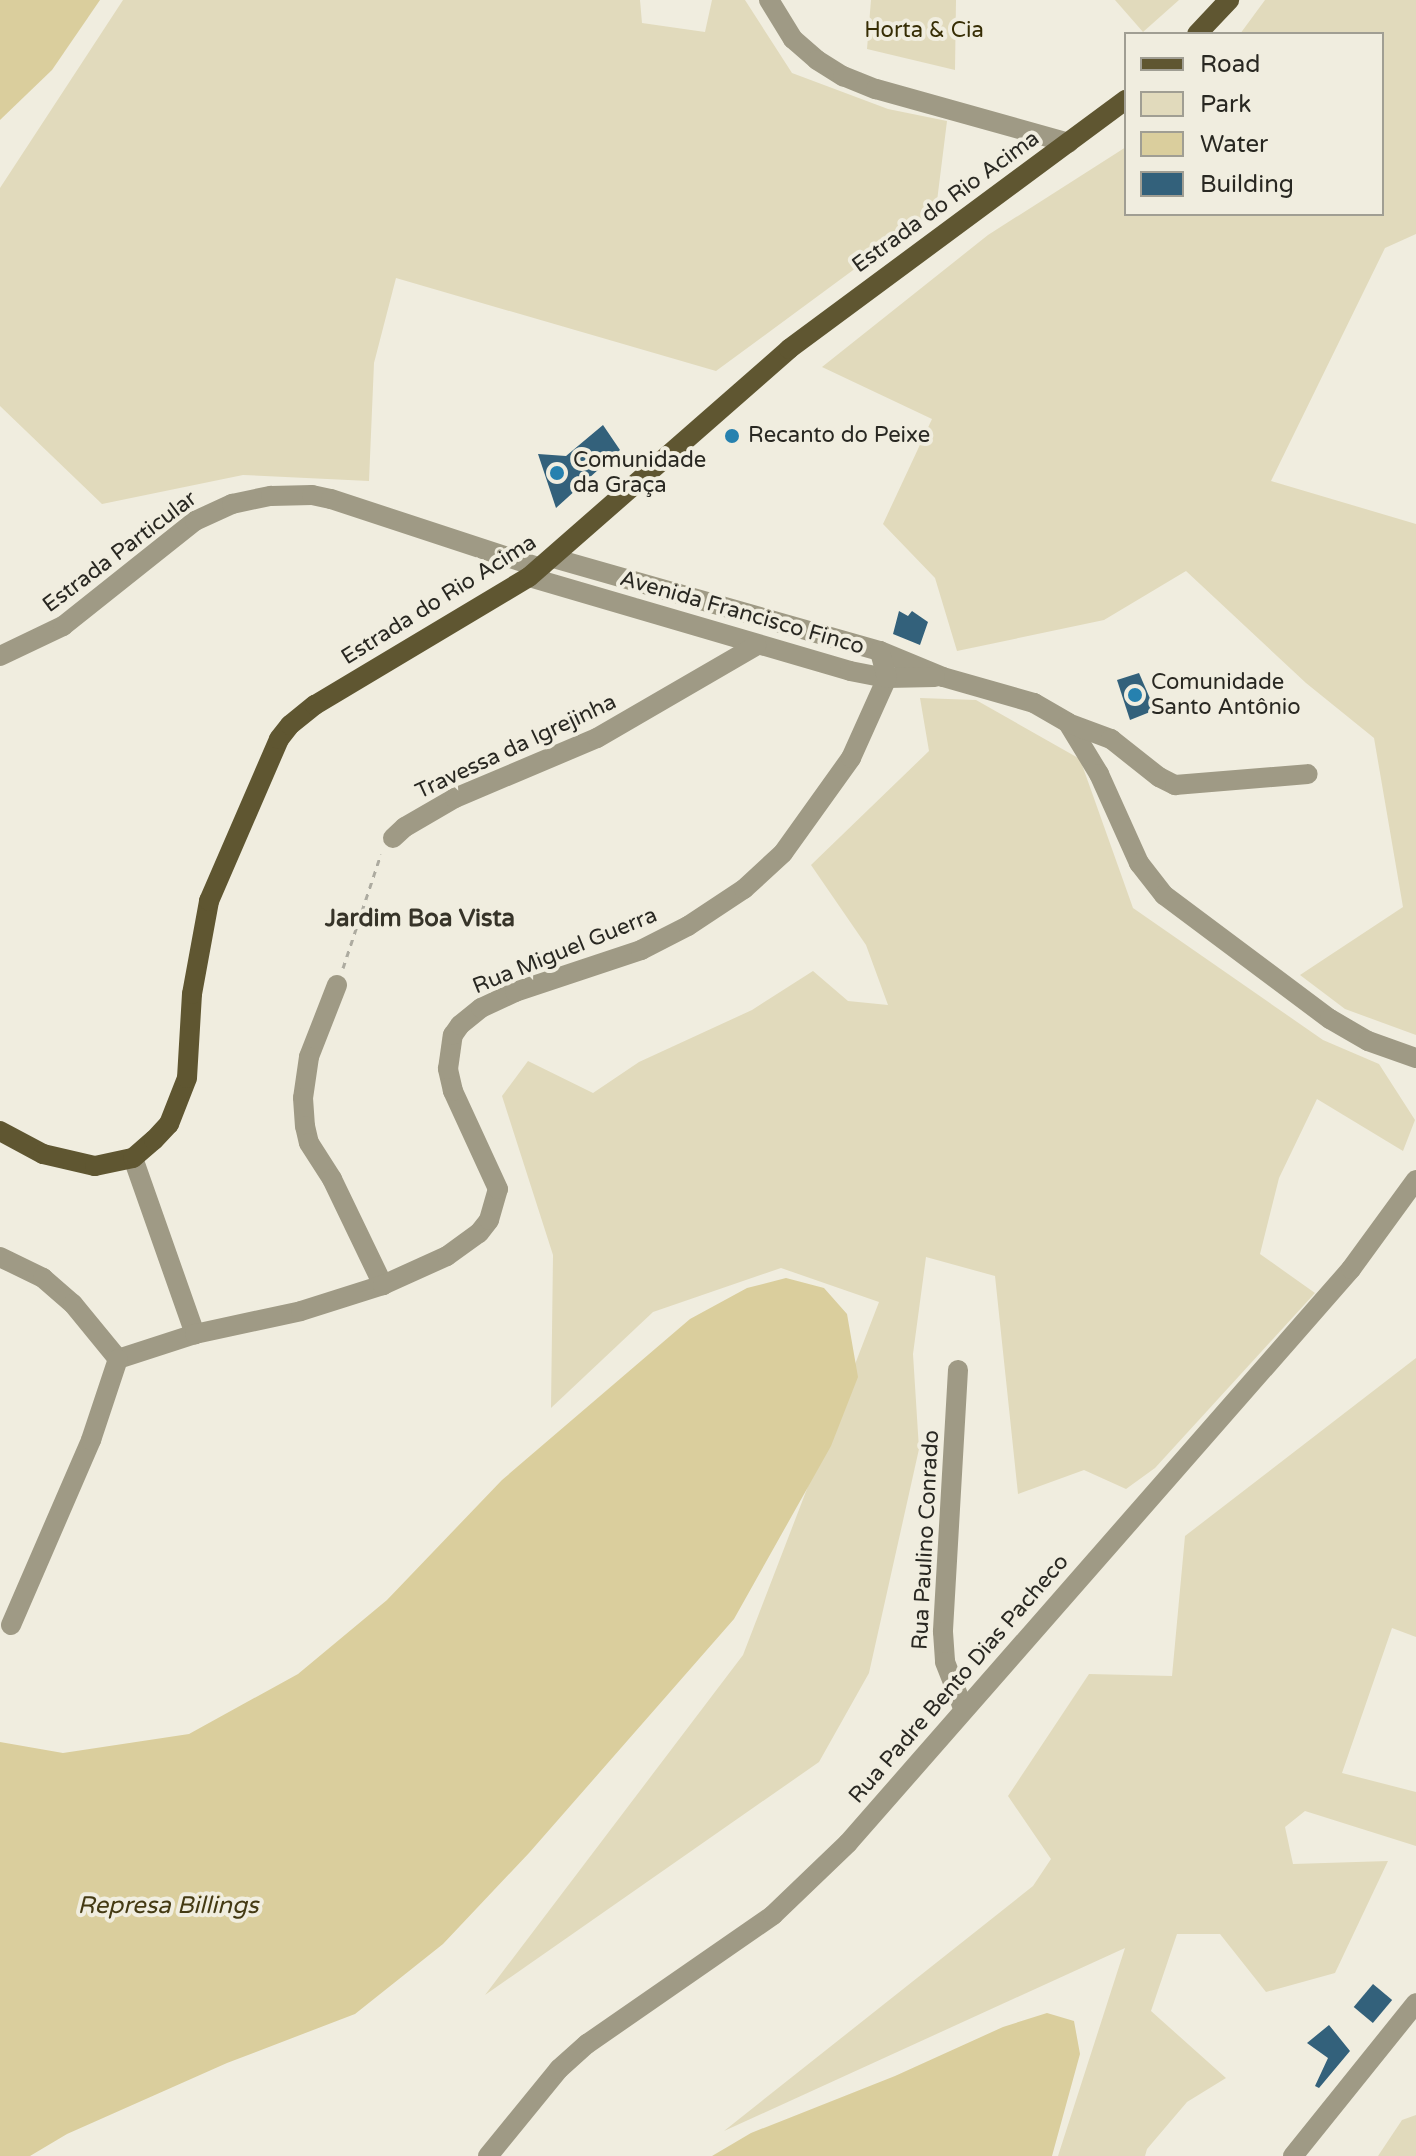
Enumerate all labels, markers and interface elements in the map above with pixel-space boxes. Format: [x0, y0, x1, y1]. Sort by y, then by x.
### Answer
park label: Horta & Cia [864, 18, 984, 44]
legend [1124, 32, 1384, 216]
text: Road [1200, 50, 1260, 79]
text: Park [1200, 90, 1251, 119]
street label: Estrada do Rio Acima [847, 125, 1045, 279]
text: Water [1200, 130, 1268, 159]
text: Building [1200, 170, 1294, 199]
place label: Recanto do Peixe [748, 423, 930, 449]
marker: Recanto do Peixe [723, 427, 741, 445]
place label: Comunidade da Graça [573, 447, 706, 498]
marker: Comunidade da Graça [548, 464, 566, 482]
street label: Estrada Particular [38, 486, 202, 618]
street label: Estrada do Rio Acima [337, 529, 541, 671]
street label: Avenida Francisco Finco [617, 565, 867, 661]
place label: Comunidade Santo Antônio [1151, 669, 1301, 720]
marker: Comunidade Santo Antônio [1126, 686, 1144, 704]
street label: Travessa da Igrejinha [411, 689, 621, 805]
street label: Rua Miguel Guerra [469, 902, 661, 1000]
district label: Jardim Boa Vista [325, 905, 515, 933]
street label: Rua Paulino Conrado [907, 1429, 945, 1651]
street label: Rua Padre Bento Dias Pacheco [844, 1549, 1074, 1809]
water label: Represa Billings [77, 1892, 259, 1920]

